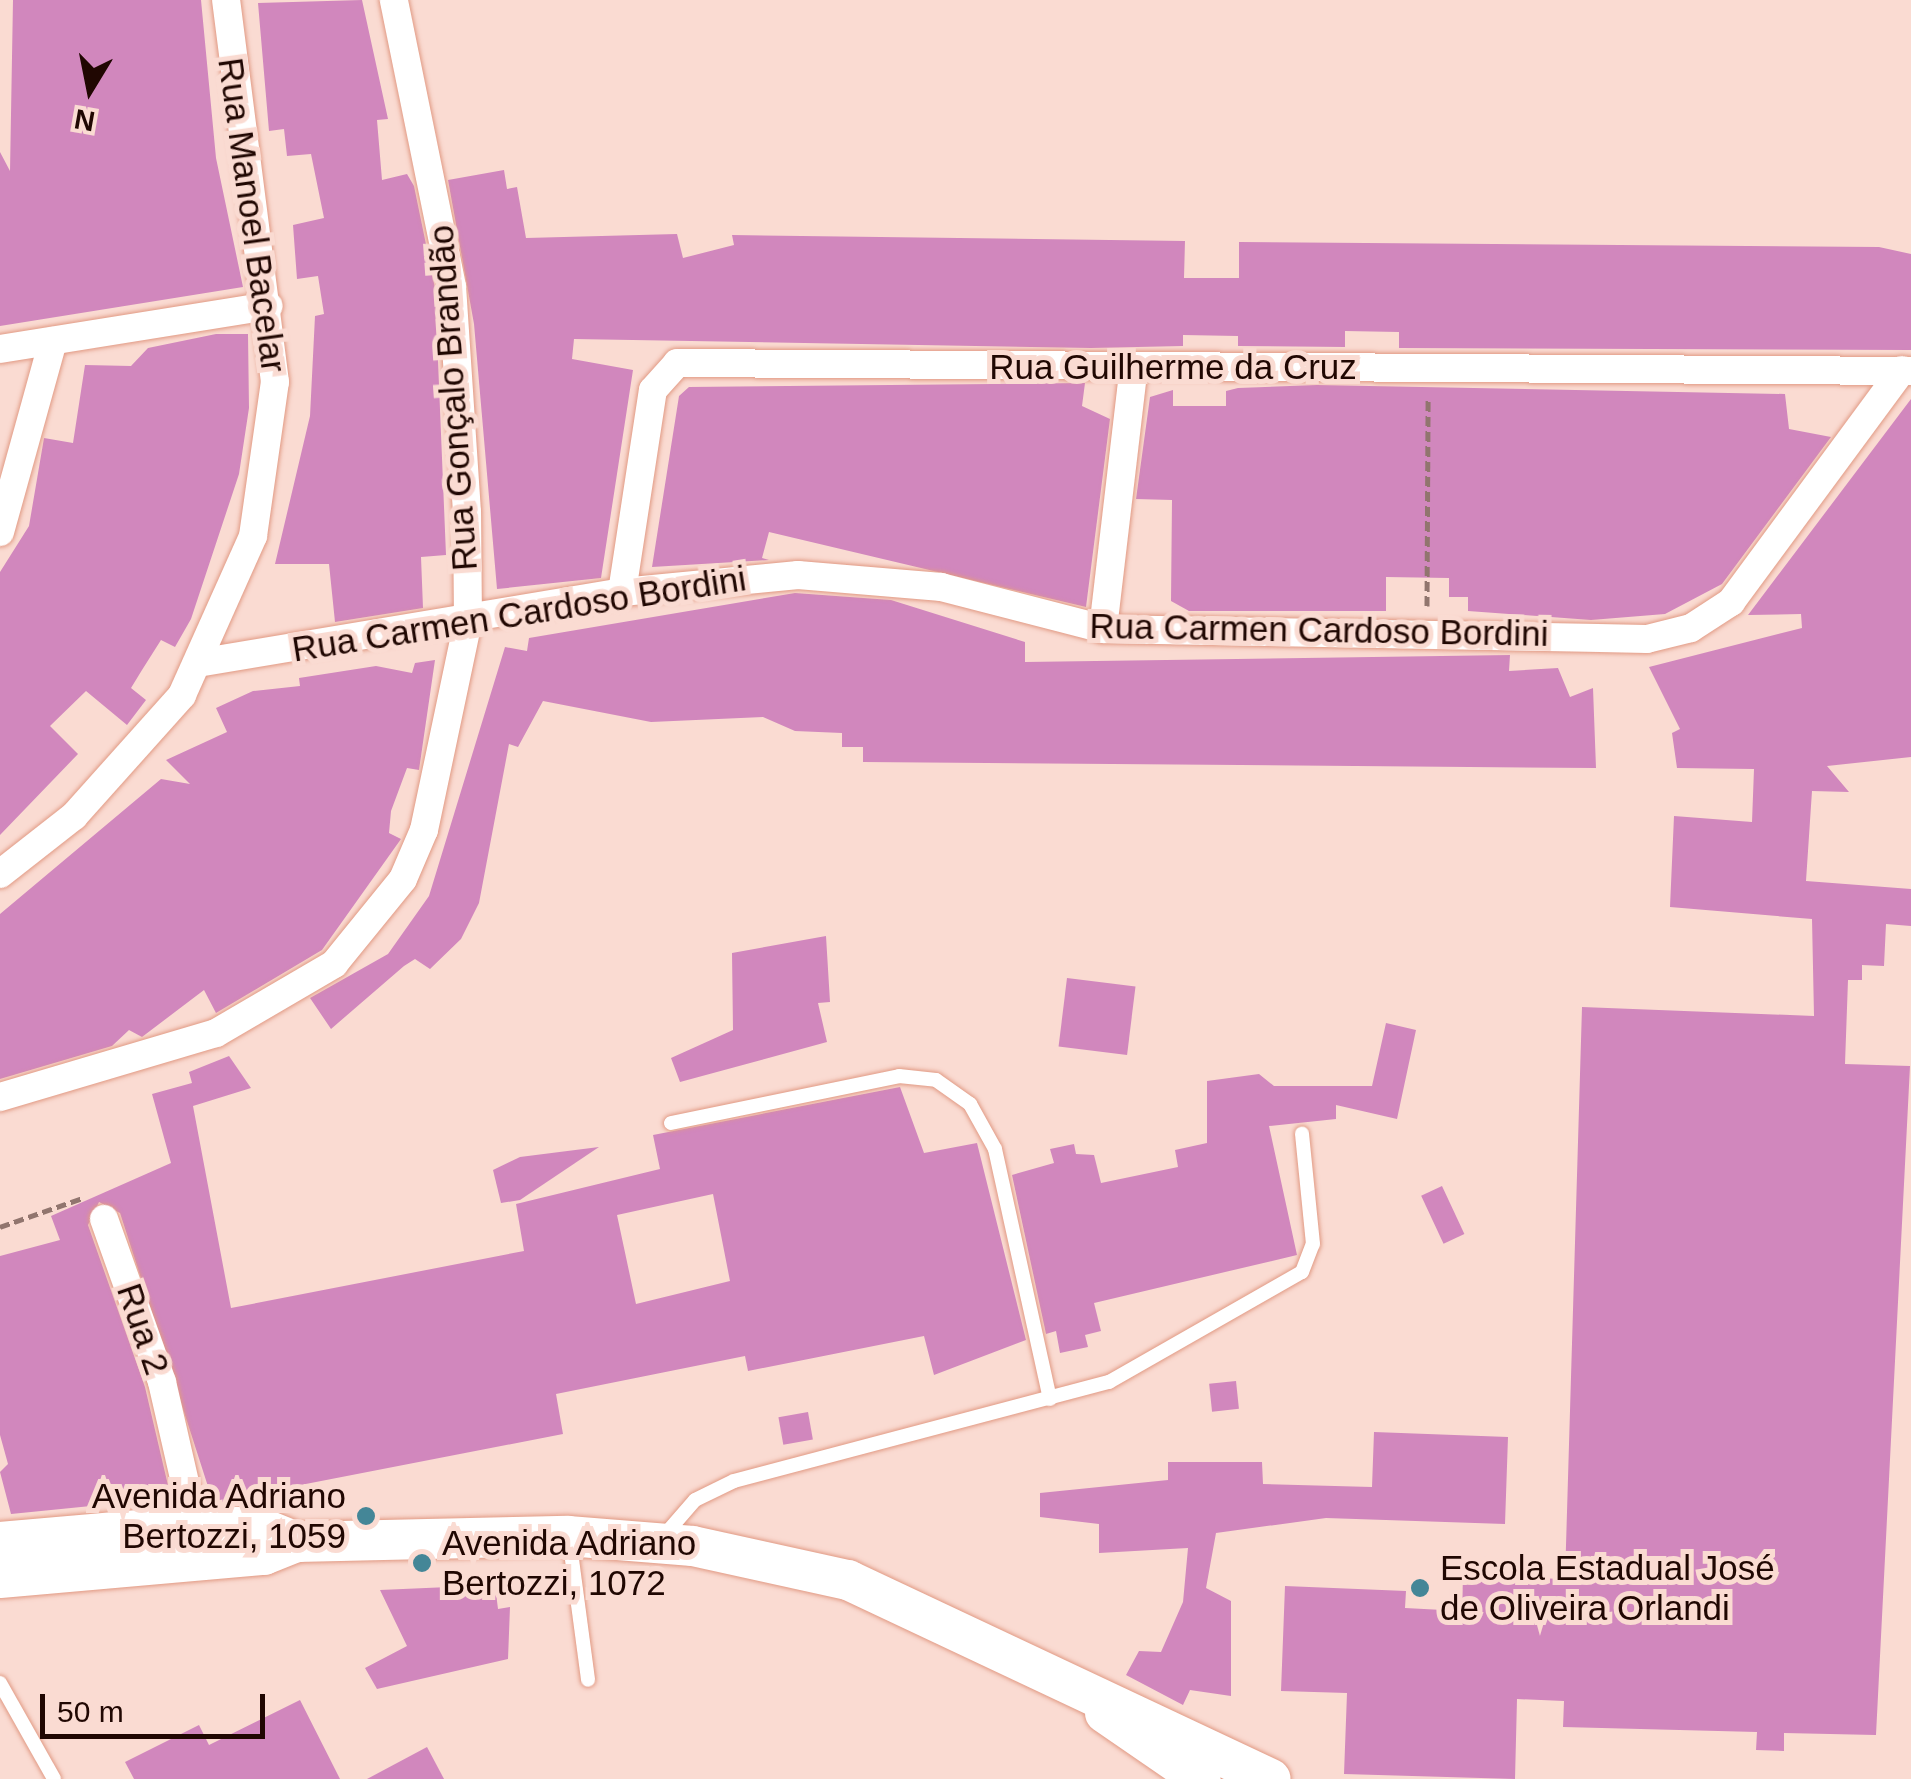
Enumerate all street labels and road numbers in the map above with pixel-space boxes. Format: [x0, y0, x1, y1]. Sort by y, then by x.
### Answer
street label: Rua Manoel Bacelar [209, 55, 295, 375]
street label: Rua Gonçalo Brandão [420, 224, 486, 572]
street label: Rua Guilherme da Cruz [989, 346, 1357, 388]
street label: Rua Carmen Cardoso Bordini [289, 557, 749, 671]
street label: Rua Carmen Cardoso Bordini [1089, 605, 1549, 655]
street label: Rua 2 [108, 1278, 178, 1380]

